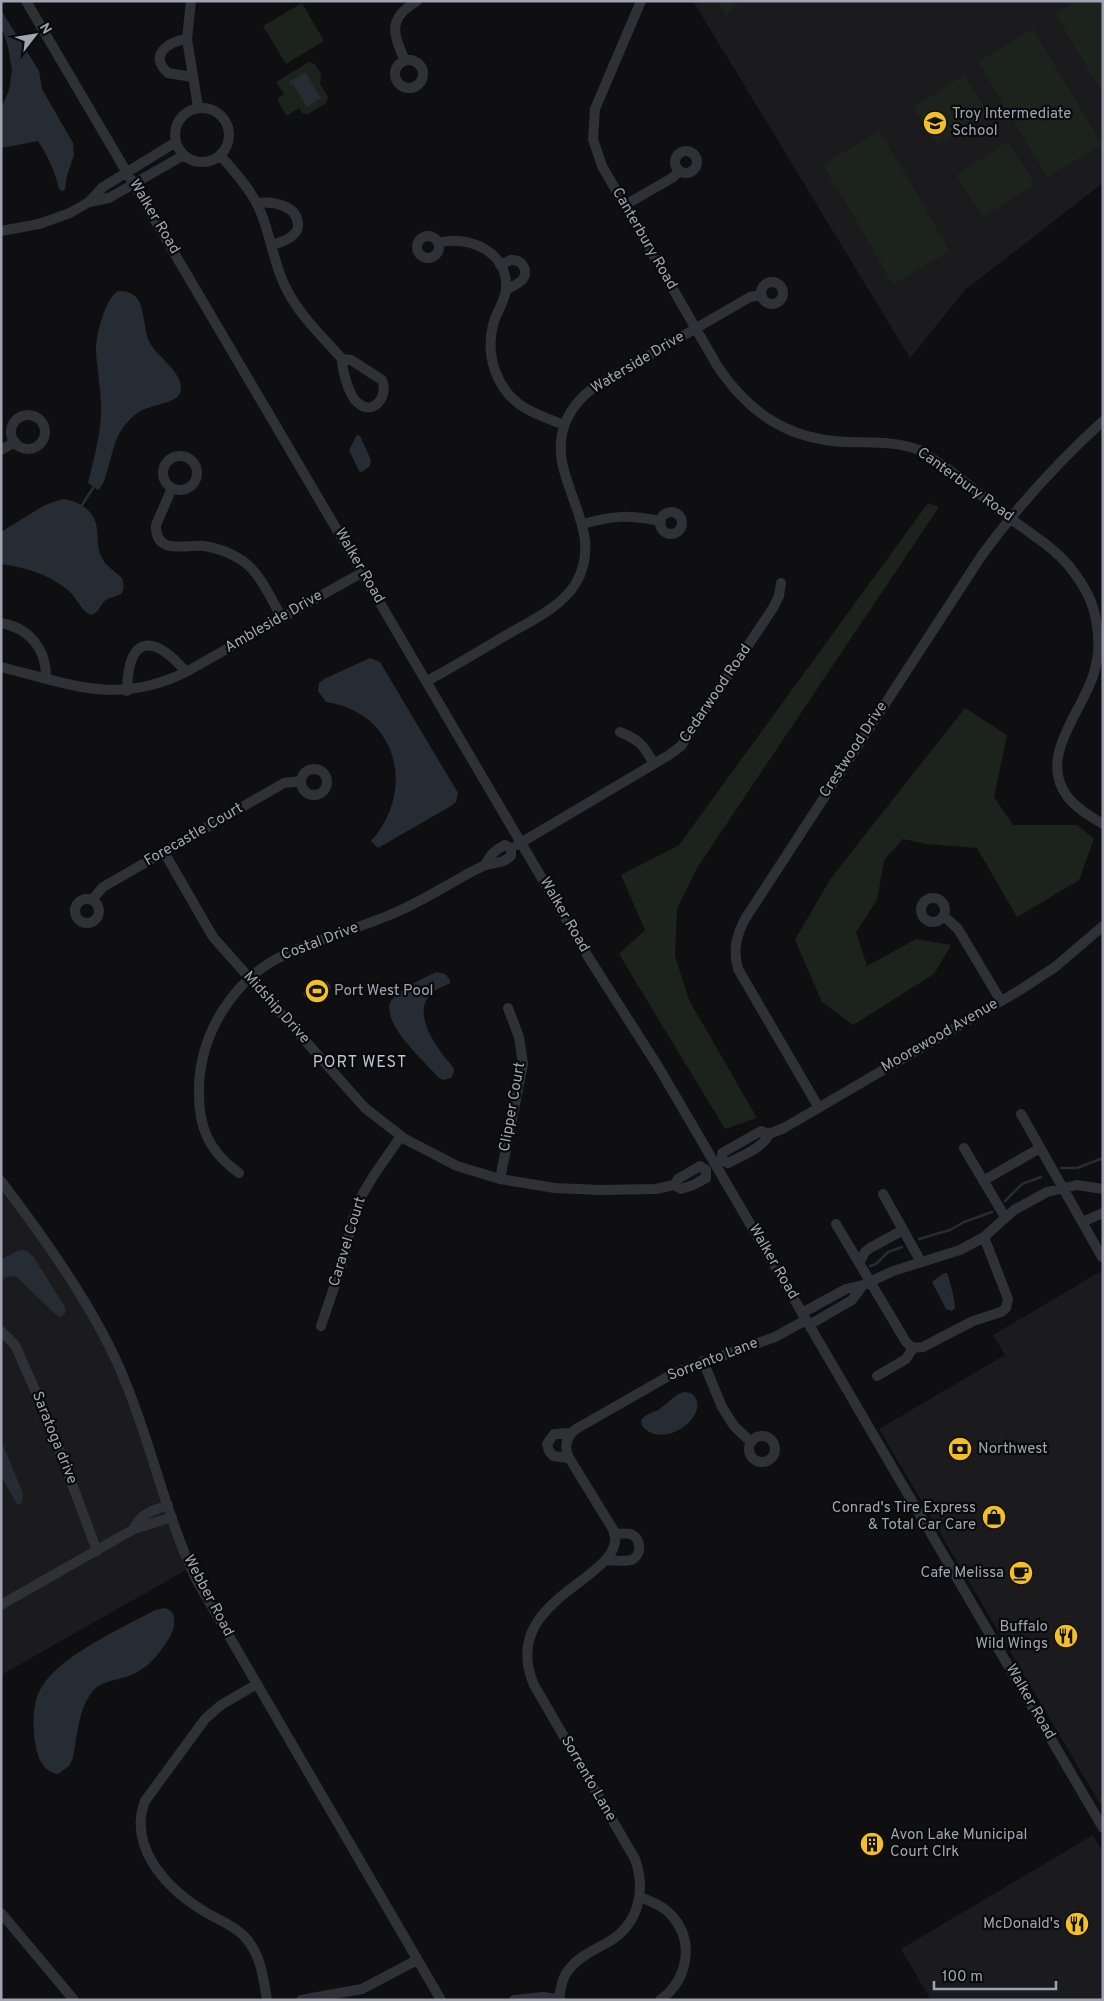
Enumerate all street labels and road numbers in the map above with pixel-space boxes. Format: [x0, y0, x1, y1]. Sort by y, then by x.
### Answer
street label: Walker Road [124, 176, 184, 258]
street label: Canterbury Road [607, 185, 681, 293]
street label: Waterside Drive [588, 328, 688, 398]
street label: Canterbury Road [913, 444, 1017, 526]
street label: Walker Road [330, 525, 388, 607]
street label: Ambleside Drive [222, 586, 326, 658]
street label: Cedarwood Road [676, 641, 756, 747]
street label: Crestwood Drive [816, 698, 892, 802]
street label: Forecastle Court [141, 799, 247, 871]
street label: Walker Road [535, 874, 593, 956]
street label: Costal Drive [279, 919, 361, 965]
street label: Midship Drive [238, 968, 314, 1048]
street label: Moorewood Avenue [878, 995, 1002, 1077]
street label: Clipper Court [496, 1061, 530, 1153]
street label: Caravel Court [325, 1195, 371, 1289]
street label: Walker Road [744, 1221, 802, 1303]
street label: Sorrento Lane [665, 1334, 761, 1386]
street label: Saratoga drive [27, 1389, 81, 1487]
street label: Webber Road [179, 1552, 237, 1640]
street label: Walker Road [1001, 1661, 1059, 1743]
street label: Sorrento Lane [556, 1733, 620, 1825]

